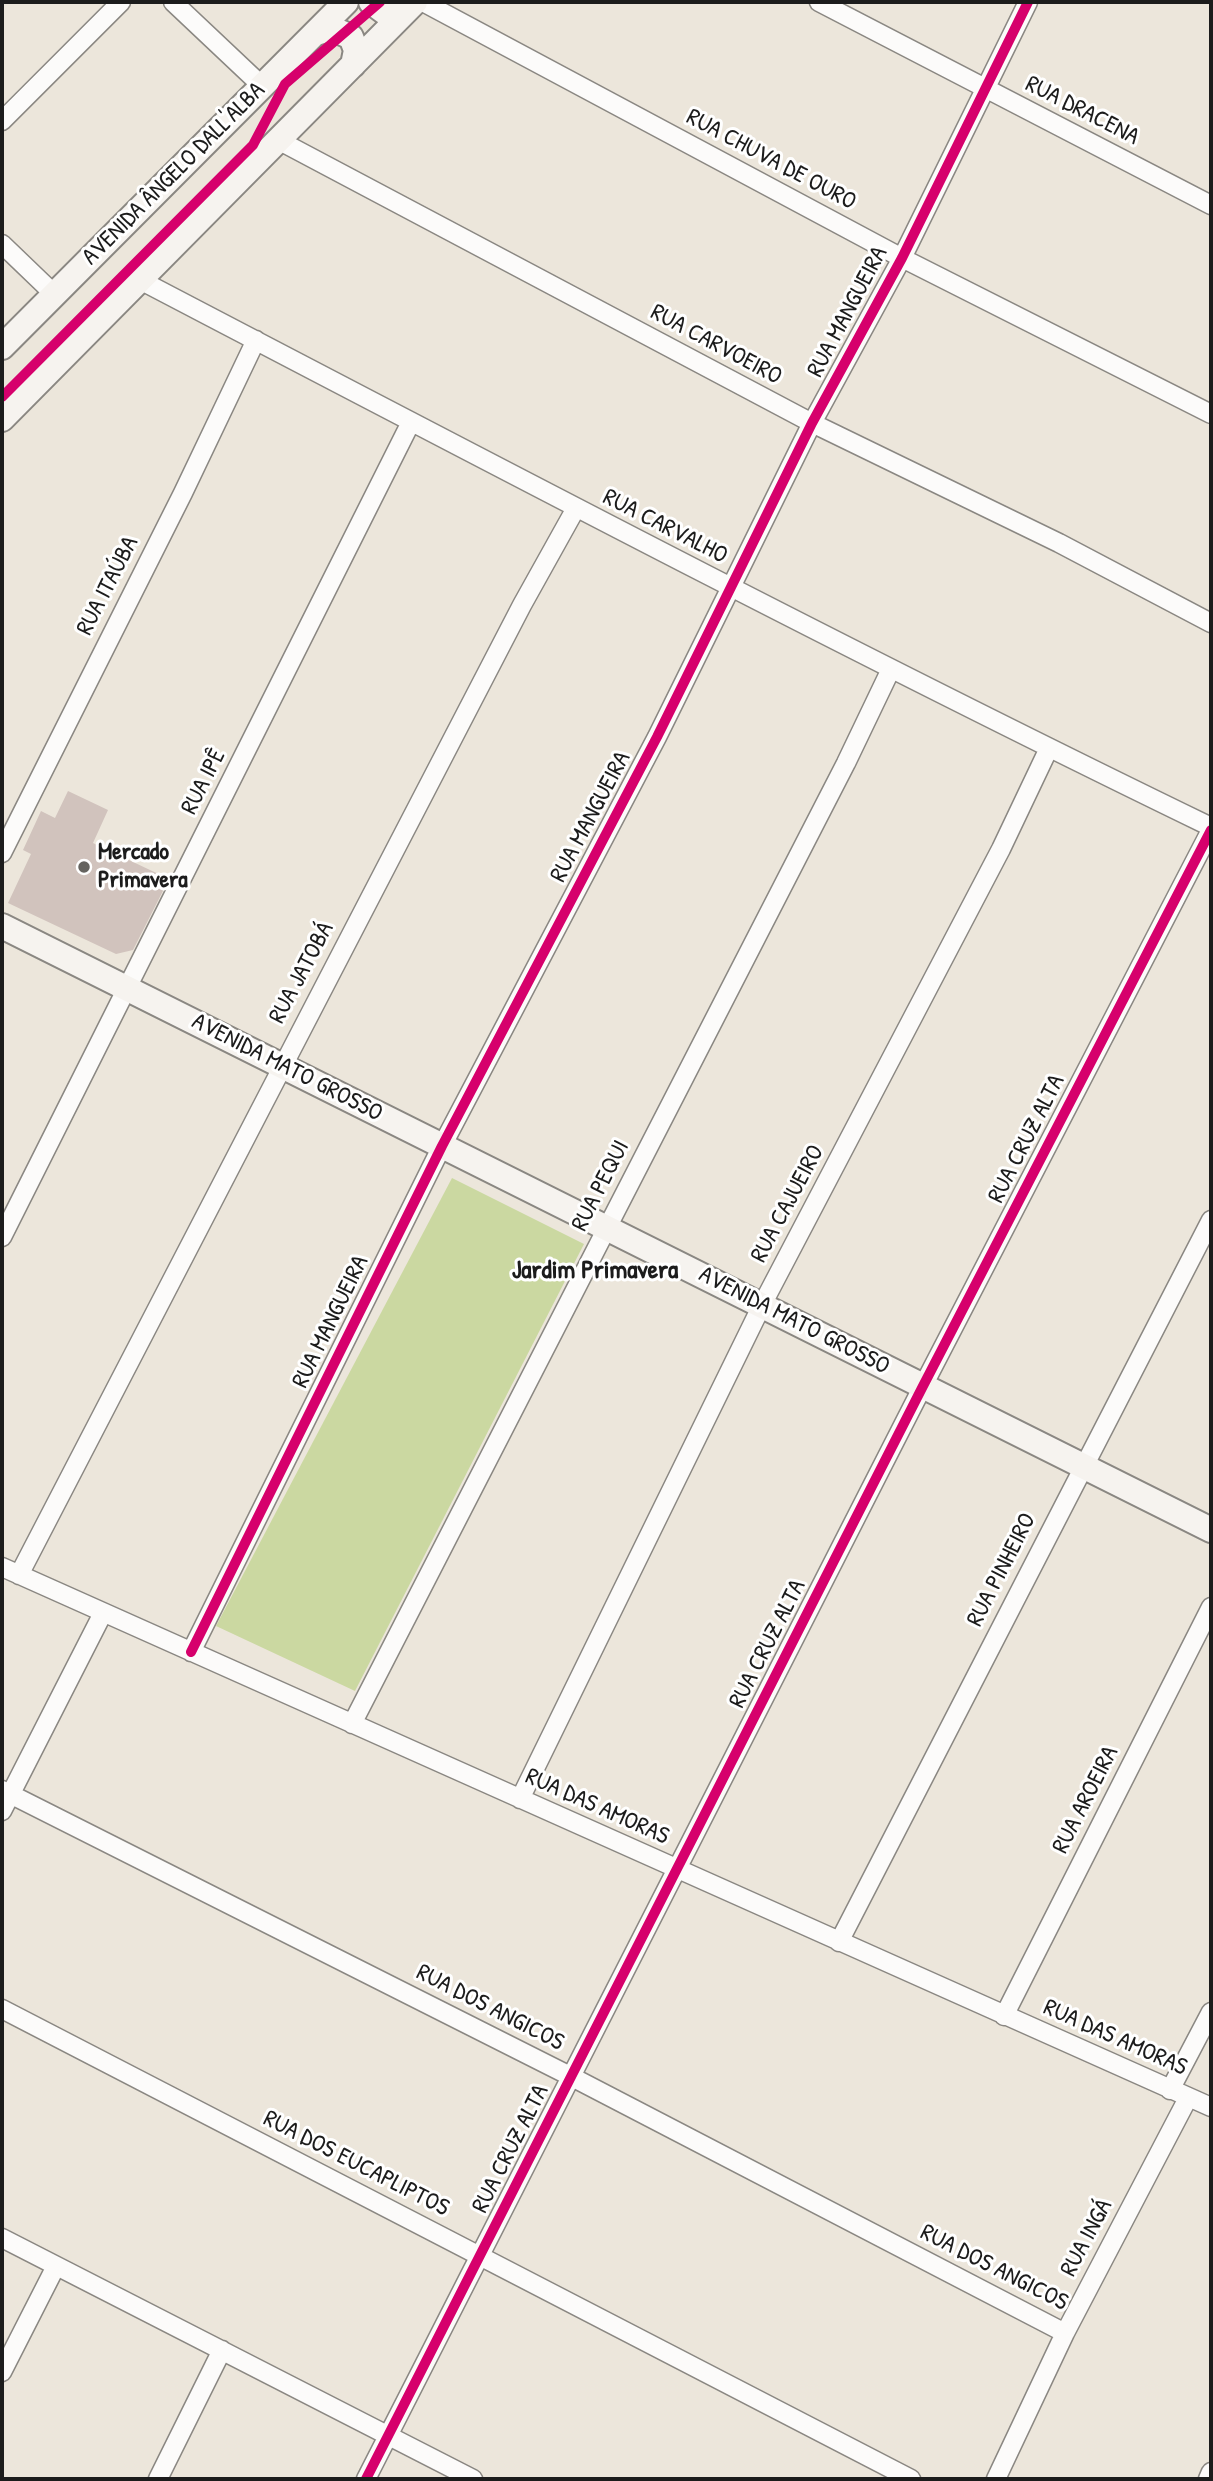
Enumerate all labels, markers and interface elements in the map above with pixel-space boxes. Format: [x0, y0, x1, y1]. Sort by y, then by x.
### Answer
street label: RUA DRACENA [1020, 70, 1144, 152]
street label: AVENIDA ÂNGELO DALL'ALBA [77, 77, 271, 271]
street label: RUA CHUVA DE OURO [681, 103, 861, 217]
street label: RUA MANGUEIRA [802, 242, 894, 382]
street label: RUA CARVOEIRO [645, 298, 787, 392]
street label: RUA CARVALHO [598, 483, 732, 571]
street label: RUA ITAÚBA [71, 532, 145, 640]
street label: RUA IPÊ [175, 745, 233, 819]
street label: RUA MANGUEIRA [545, 747, 637, 887]
place label: Mercado Primavera [98, 839, 188, 895]
marker: Mercado Primavera [76, 859, 92, 875]
street label: RUA JATOBÁ [263, 918, 341, 1028]
street label: AVENIDA MATO GROSSO [187, 1007, 387, 1129]
street label: RUA CRUZ ALTA [982, 1070, 1072, 1208]
street label: RUA PEQUI [566, 1136, 636, 1236]
street label: RUA CAJUEIRO [745, 1140, 831, 1268]
street label: RUA MANGUEIRA [287, 1251, 375, 1393]
district label: Jardim Primavera [512, 1255, 678, 1287]
street label: AVENIDA MATO GROSSO [694, 1260, 894, 1382]
street label: RUA PINHEIRO [961, 1509, 1043, 1631]
street label: RUA CRUZ ALTA [723, 1575, 813, 1713]
street label: RUA AROEIRA [1047, 1742, 1125, 1858]
street label: RUA DAS AMORAS [521, 1763, 673, 1851]
street label: RUA DOS ANGICOS [411, 1958, 569, 2058]
street label: RUA DAS AMORAS [1039, 1994, 1191, 2082]
street label: RUA CRUZ ALTA [466, 2080, 556, 2218]
street label: RUA DOS EUCAPLIPTOS [258, 2105, 454, 2223]
street label: RUA INGÁ [1055, 2195, 1119, 2281]
street label: RUA DOS ANGICOS [915, 2218, 1073, 2318]

